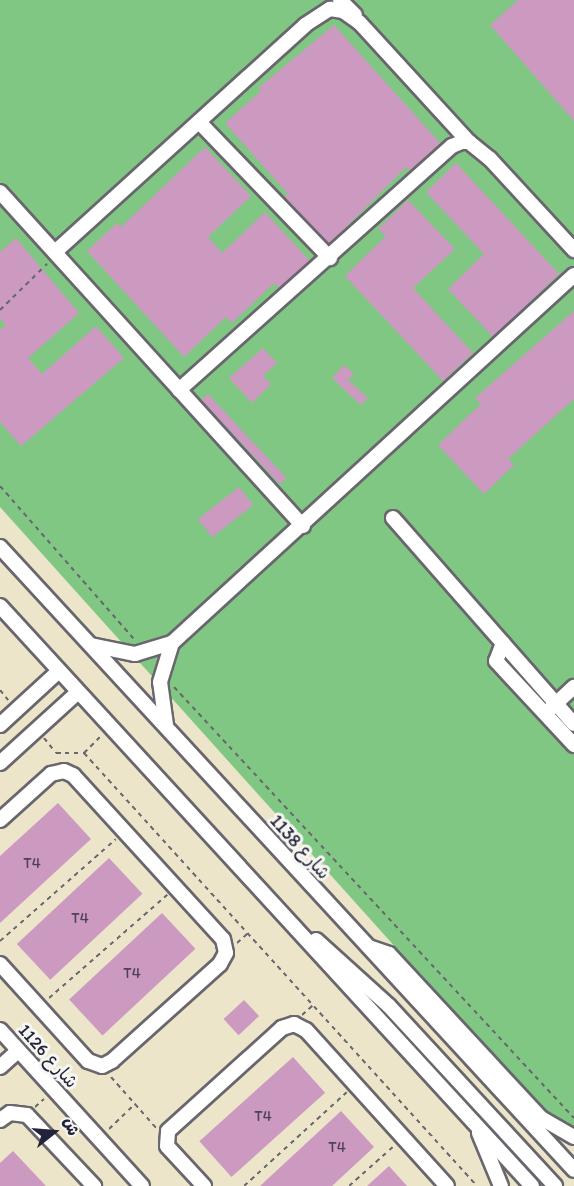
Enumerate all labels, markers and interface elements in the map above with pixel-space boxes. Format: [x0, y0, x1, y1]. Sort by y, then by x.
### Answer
street label: شارع 1138 [265, 810, 335, 884]
house number: T4 [23, 855, 41, 873]
house number: T4 [71, 910, 89, 928]
house number: T4 [123, 965, 141, 983]
street label: شارع 1126 [14, 1020, 82, 1092]
north arrow [24, 1102, 84, 1162]
house number: T4 [254, 1108, 272, 1126]
text: ش [60, 1115, 83, 1138]
house number: T4 [328, 1139, 346, 1157]

